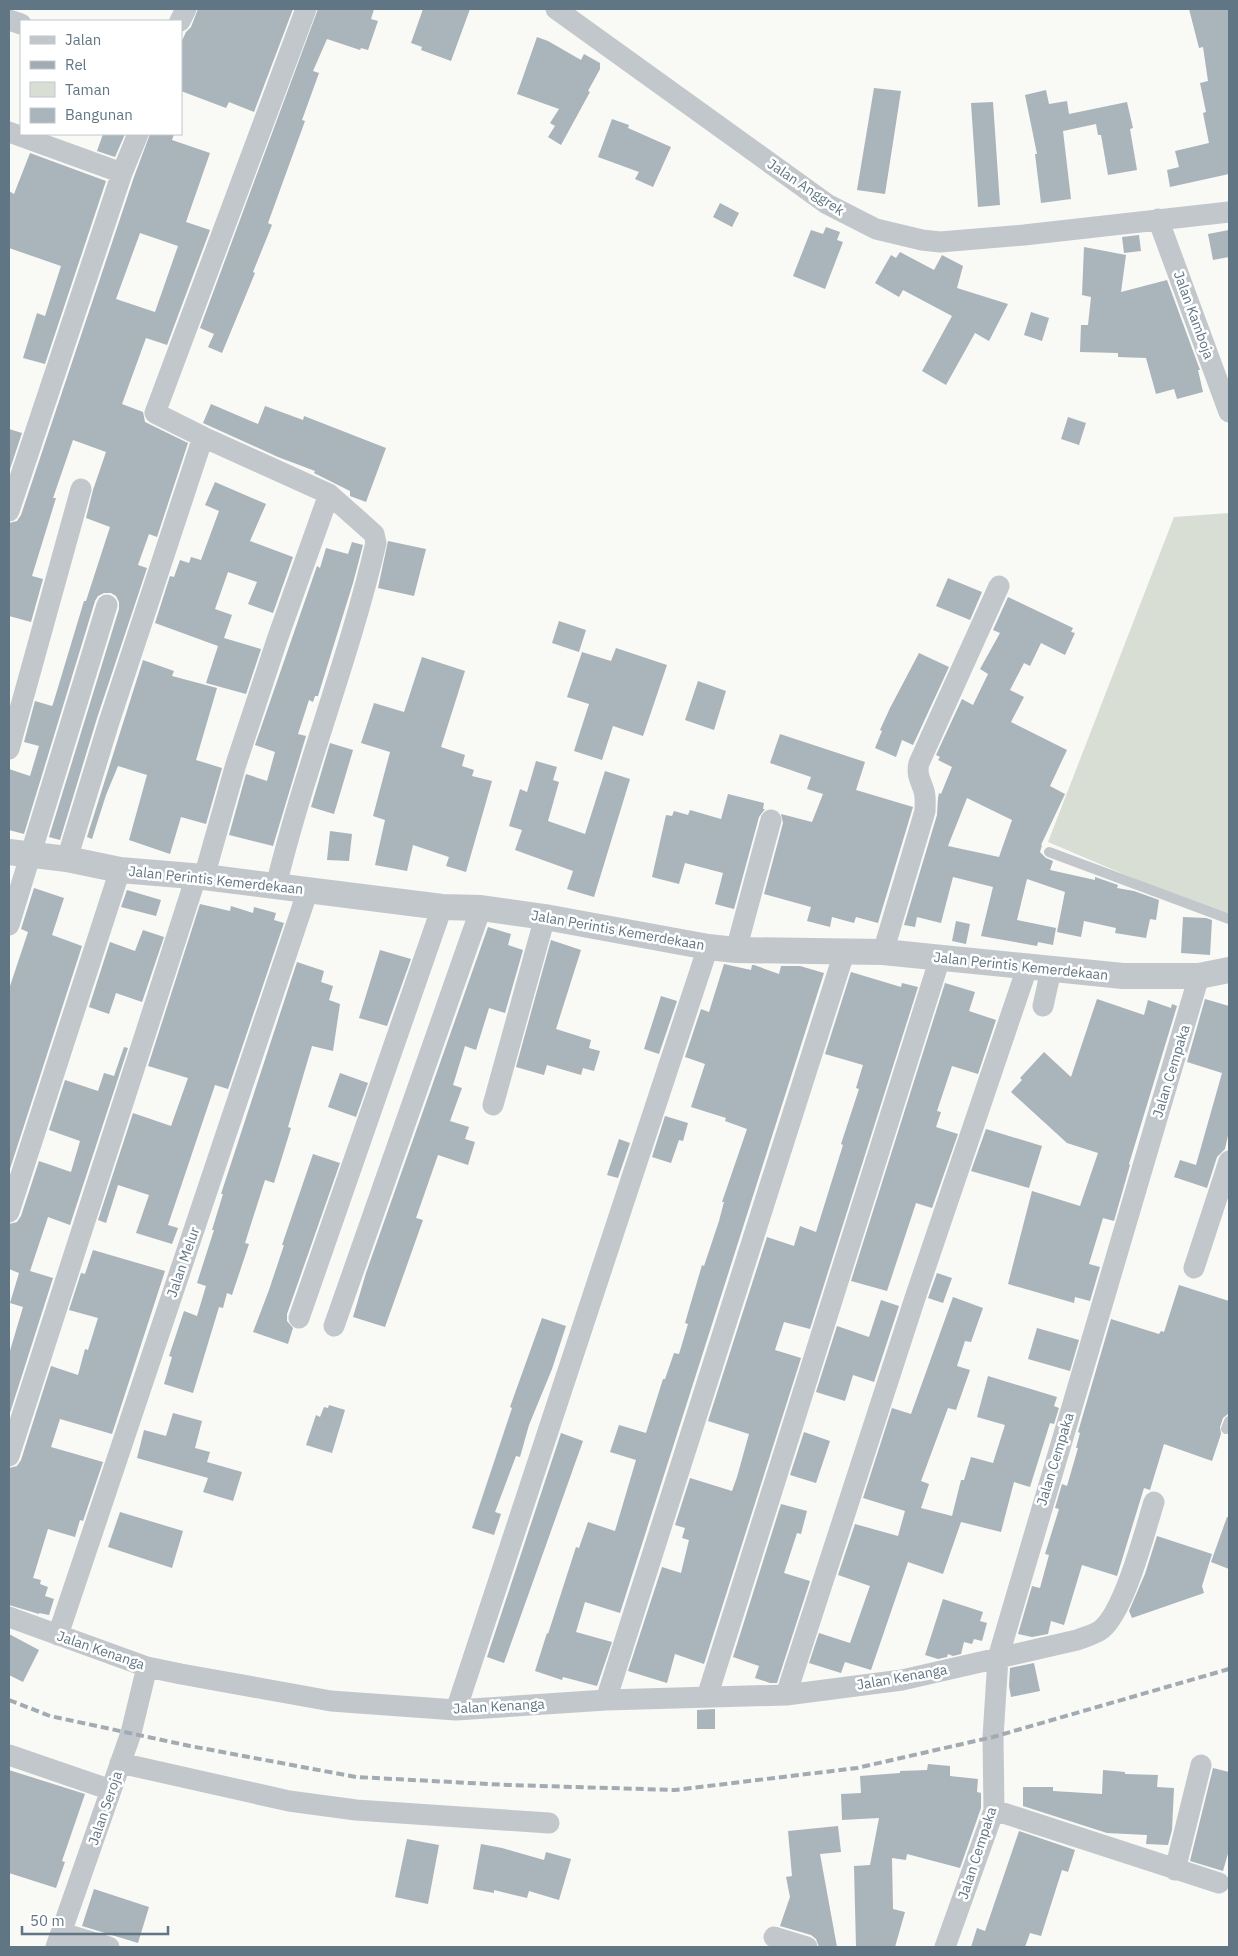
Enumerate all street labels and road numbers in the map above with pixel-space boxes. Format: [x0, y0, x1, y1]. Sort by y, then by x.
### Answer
street label: Jalan Anggrek [764, 155, 848, 220]
street label: Jalan Kamboja [1170, 268, 1218, 362]
street label: Jalan Perintis Kemerdekaan [128, 862, 304, 898]
street label: Jalan Perintis Kemerdekaan [530, 906, 706, 954]
street label: Jalan Perintis Kemerdekaan [933, 948, 1109, 984]
street label: Jalan Cempaka [1148, 1022, 1194, 1120]
street label: Jalan Melur [163, 1225, 203, 1299]
street label: Jalan Cempaka [1032, 1410, 1078, 1508]
street label: Jalan Kenanga [55, 1627, 148, 1674]
street label: Jalan Kenanga [855, 1660, 949, 1694]
street label: Jalan Kenanga [453, 1695, 546, 1717]
street label: Jalan Seroja [84, 1768, 126, 1847]
street label: Jalan Cempaka [954, 1804, 1001, 1901]

